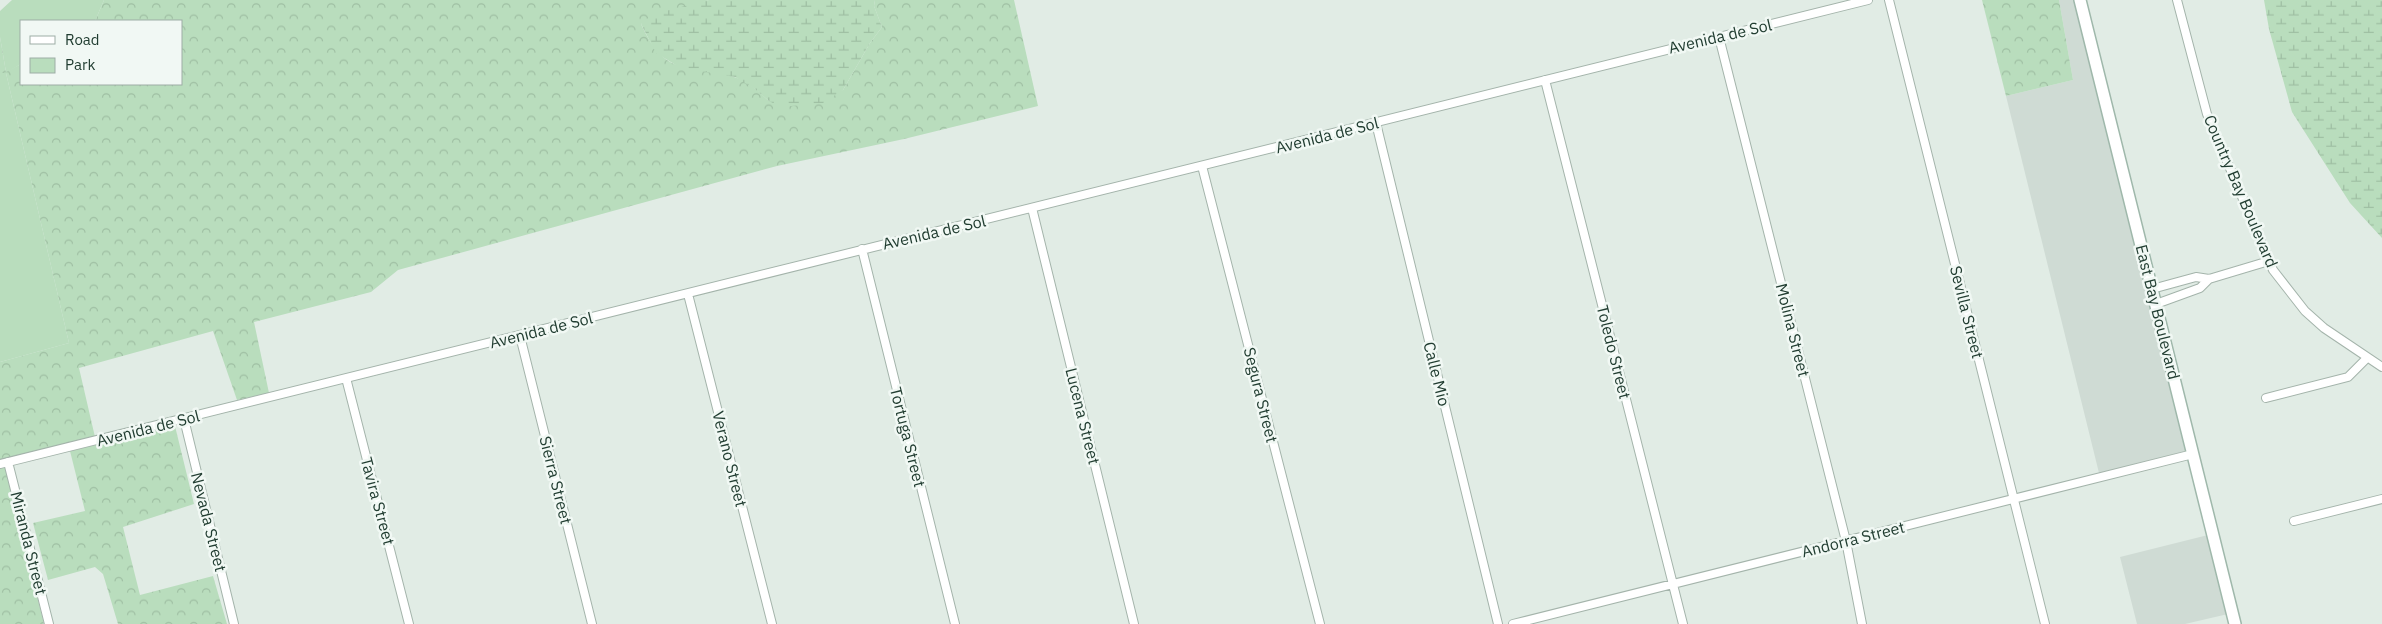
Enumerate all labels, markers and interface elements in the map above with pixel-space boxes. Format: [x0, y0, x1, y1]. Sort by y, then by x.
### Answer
street label: Avenida de Sol [1666, 14, 1774, 58]
legend [20, 20, 182, 85]
text: Road [65, 30, 100, 49]
text: Park [65, 55, 95, 74]
street label: Country Bay Boulevard [2200, 112, 2282, 270]
street label: Avenida de Sol [1273, 113, 1381, 157]
street label: Avenida de Sol [880, 210, 988, 254]
street label: East Bay Boulevard [2132, 242, 2184, 382]
street label: Sevilla Street [1946, 264, 1988, 360]
street label: Molina Street [1772, 281, 1814, 379]
street label: Toledo Street [1593, 303, 1635, 401]
street label: Avenida de Sol [487, 308, 595, 352]
street label: Calle Mio [1419, 340, 1455, 408]
street label: Segura Street [1239, 345, 1283, 445]
street label: Lucena Street [1061, 366, 1105, 466]
street label: Tortuga Street [886, 385, 930, 489]
street label: Avenida de Sol [94, 406, 202, 450]
street label: Verano Street [708, 409, 752, 509]
street label: Sierra Street [535, 434, 577, 526]
street label: Tavira Street [357, 455, 399, 547]
street label: Nevada Street [187, 470, 231, 574]
street label: Miranda Street [6, 489, 52, 597]
street label: Andorra Street [1799, 517, 1907, 561]

